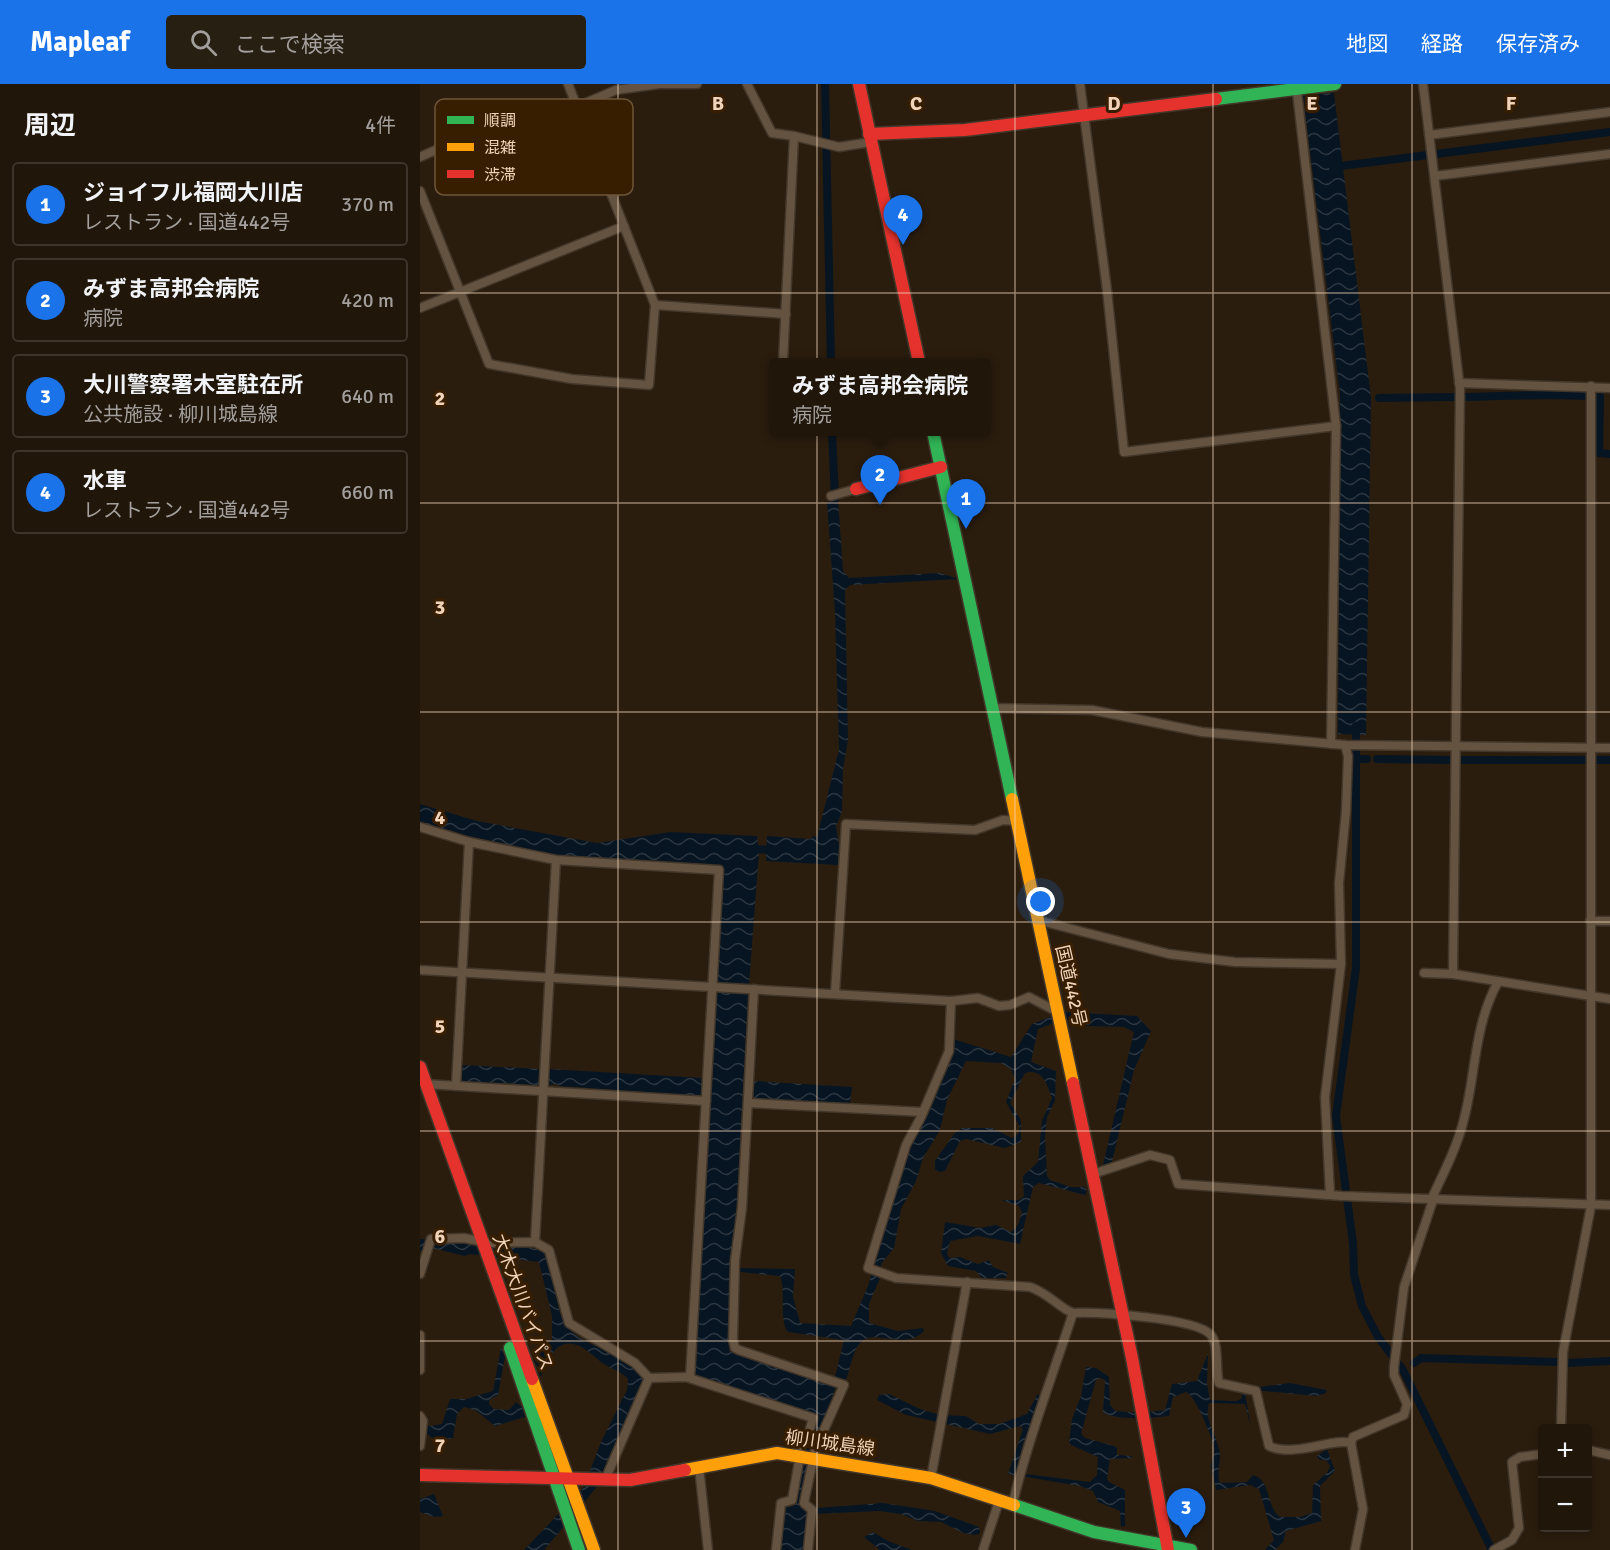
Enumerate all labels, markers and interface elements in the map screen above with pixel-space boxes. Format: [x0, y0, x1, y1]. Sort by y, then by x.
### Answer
search box [166, 15, 586, 69]
text: Mapleaf [30, 25, 130, 59]
icon: search [187, 26, 220, 59]
text: ここで検索 [235, 31, 345, 58]
text: 地図 [1346, 31, 1388, 57]
text: 経路 [1421, 31, 1463, 57]
text: 保存済み [1496, 31, 1580, 57]
text: B [712, 91, 724, 116]
text: C [910, 91, 922, 116]
text: D [1107, 91, 1121, 116]
text: E [1306, 91, 1318, 116]
text: F [1506, 91, 1517, 116]
legend [435, 99, 633, 195]
text: 周辺 [24, 110, 76, 142]
text: 順調 [484, 111, 516, 131]
text: 4件 [365, 113, 396, 138]
text: 混雑 [484, 138, 516, 158]
text: 渋滞 [484, 165, 516, 185]
text: ジョイフル福岡大川店 [83, 179, 303, 206]
text: 1 [40, 192, 51, 217]
text: 370 m [341, 192, 394, 217]
pin: 4 [884, 196, 922, 245]
text: レストラン · 国道442号 [83, 210, 290, 235]
text: みずま高邦会病院 [83, 275, 259, 302]
text: 2 [40, 288, 51, 313]
text: 420 m [341, 288, 394, 313]
text: 病院 [83, 306, 123, 331]
popup [769, 358, 991, 436]
text: 大川警察署木室駐在所 [83, 371, 303, 398]
text: みずま高邦会病院 [792, 372, 968, 399]
text: 3 [40, 384, 51, 409]
text: 640 m [341, 384, 394, 409]
text: 2 [435, 386, 445, 411]
text: 公共施設 · 柳川城島線 [83, 402, 278, 427]
text: 病院 [792, 403, 832, 428]
pin: 2 [860, 456, 900, 505]
text: 水車 [83, 467, 127, 494]
text: 4 [40, 480, 51, 505]
text: 660 m [341, 480, 394, 505]
pin: 1 [946, 480, 986, 529]
text: レストラン · 国道442号 [83, 498, 290, 523]
text: 3 [435, 595, 445, 620]
text: 4 [435, 805, 446, 830]
your location [1026, 887, 1055, 916]
street label: 国道442号 [1051, 943, 1091, 1029]
text: 5 [435, 1014, 445, 1039]
text: 6 [435, 1224, 446, 1249]
street label: 大木大川バイパス [488, 1231, 558, 1373]
map controls [1538, 1424, 1592, 1532]
button: + [1538, 1424, 1592, 1478]
street label: 柳川城島線 [784, 1426, 876, 1460]
text: 7 [435, 1433, 446, 1458]
button: − [1538, 1478, 1592, 1532]
pin: 3 [1166, 1488, 1206, 1538]

